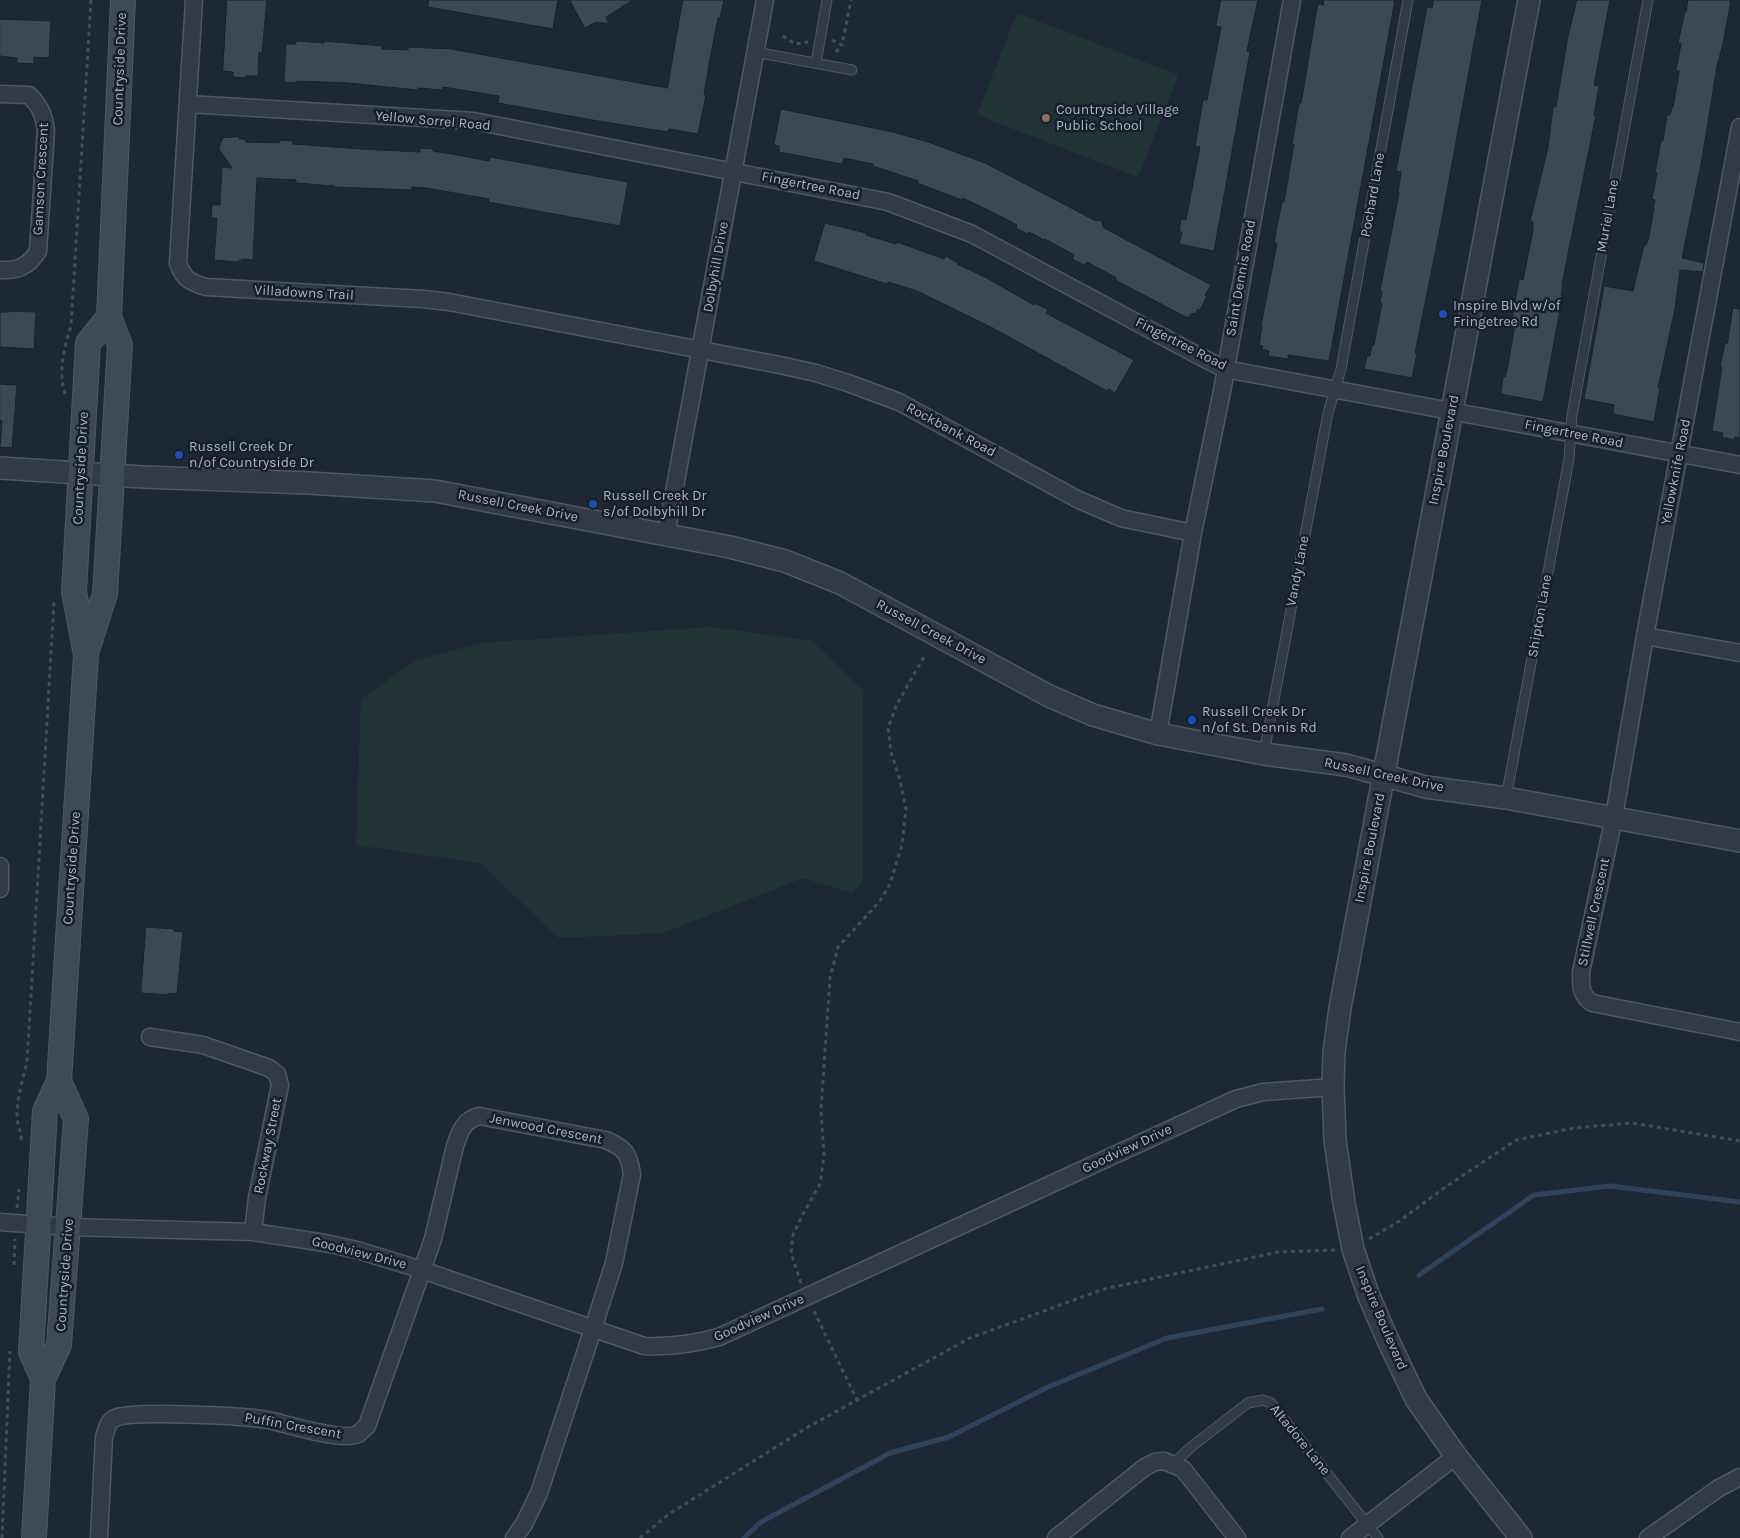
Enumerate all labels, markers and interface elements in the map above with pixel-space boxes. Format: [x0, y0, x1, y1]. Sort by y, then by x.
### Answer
street label: Countryside Drive [110, 12, 130, 126]
place label: Countryside Village Public School [1056, 102, 1179, 134]
street label: Yellow Sorrel Road [375, 108, 491, 134]
marker: Countryside Village Public School [1040, 112, 1052, 124]
street label: Gamson Crescent [30, 122, 52, 236]
street label: Pochard Lane [1357, 152, 1389, 238]
street label: Fingertree Road [760, 168, 862, 204]
street label: Muriel Lane [1593, 178, 1623, 254]
street label: Saint Dennis Road [1223, 219, 1259, 337]
street label: Dolbyhill Drive [700, 220, 732, 314]
street label: Villadowns Trail [254, 282, 354, 304]
place label: Inspire Blvd w/of Fringetree Rd [1453, 298, 1561, 331]
marker: Inspire Blvd w/of Fringetree Rd [1437, 308, 1449, 320]
street label: Fingertree Road [1132, 314, 1230, 374]
street label: Inspire Boulevard [1425, 394, 1463, 506]
street label: Rockbank Road [903, 399, 999, 461]
street label: Countryside Drive [70, 411, 92, 525]
street label: Fingertree Road [1523, 416, 1625, 452]
street label: Yellowknife Road [1657, 418, 1695, 526]
place label: Russell Creek Dr n/of Countryside Dr [189, 439, 314, 472]
marker: Russell Creek Dr n/of Countryside Dr [173, 449, 185, 461]
street label: Russell Creek Drive [456, 486, 580, 526]
place label: Russell Creek Dr s/of Dolbyhill Dr [603, 488, 707, 520]
marker: Russell Creek Dr s/of Dolbyhill Dr [587, 498, 599, 510]
street label: Vandy Lane [1283, 534, 1313, 608]
street label: Shipton Lane [1524, 573, 1556, 659]
street label: Russell Creek Drive [873, 596, 989, 668]
place label: Russell Creek Dr n/of St. Dennis Rd [1202, 704, 1317, 736]
marker: Russell Creek Dr n/of St. Dennis Rd [1186, 714, 1198, 726]
street label: Russell Creek Drive [1323, 754, 1445, 796]
street label: Inspire Boulevard [1351, 792, 1389, 904]
street label: Countryside Drive [60, 811, 84, 925]
street label: Stillwell Crescent [1574, 856, 1614, 968]
street label: Rockway Street [250, 1097, 286, 1195]
street label: Jenwood Crescent [488, 1110, 604, 1148]
street label: Goodview Drive [1079, 1121, 1175, 1177]
street label: Countryside Drive [53, 1218, 77, 1332]
street label: Goodview Drive [310, 1233, 408, 1273]
street label: Inspire Boulevard [1351, 1263, 1411, 1373]
street label: Goodview Drive [711, 1291, 807, 1345]
street label: Altadore Lane [1266, 1401, 1334, 1479]
street label: Puffin Crescent [243, 1409, 343, 1443]

